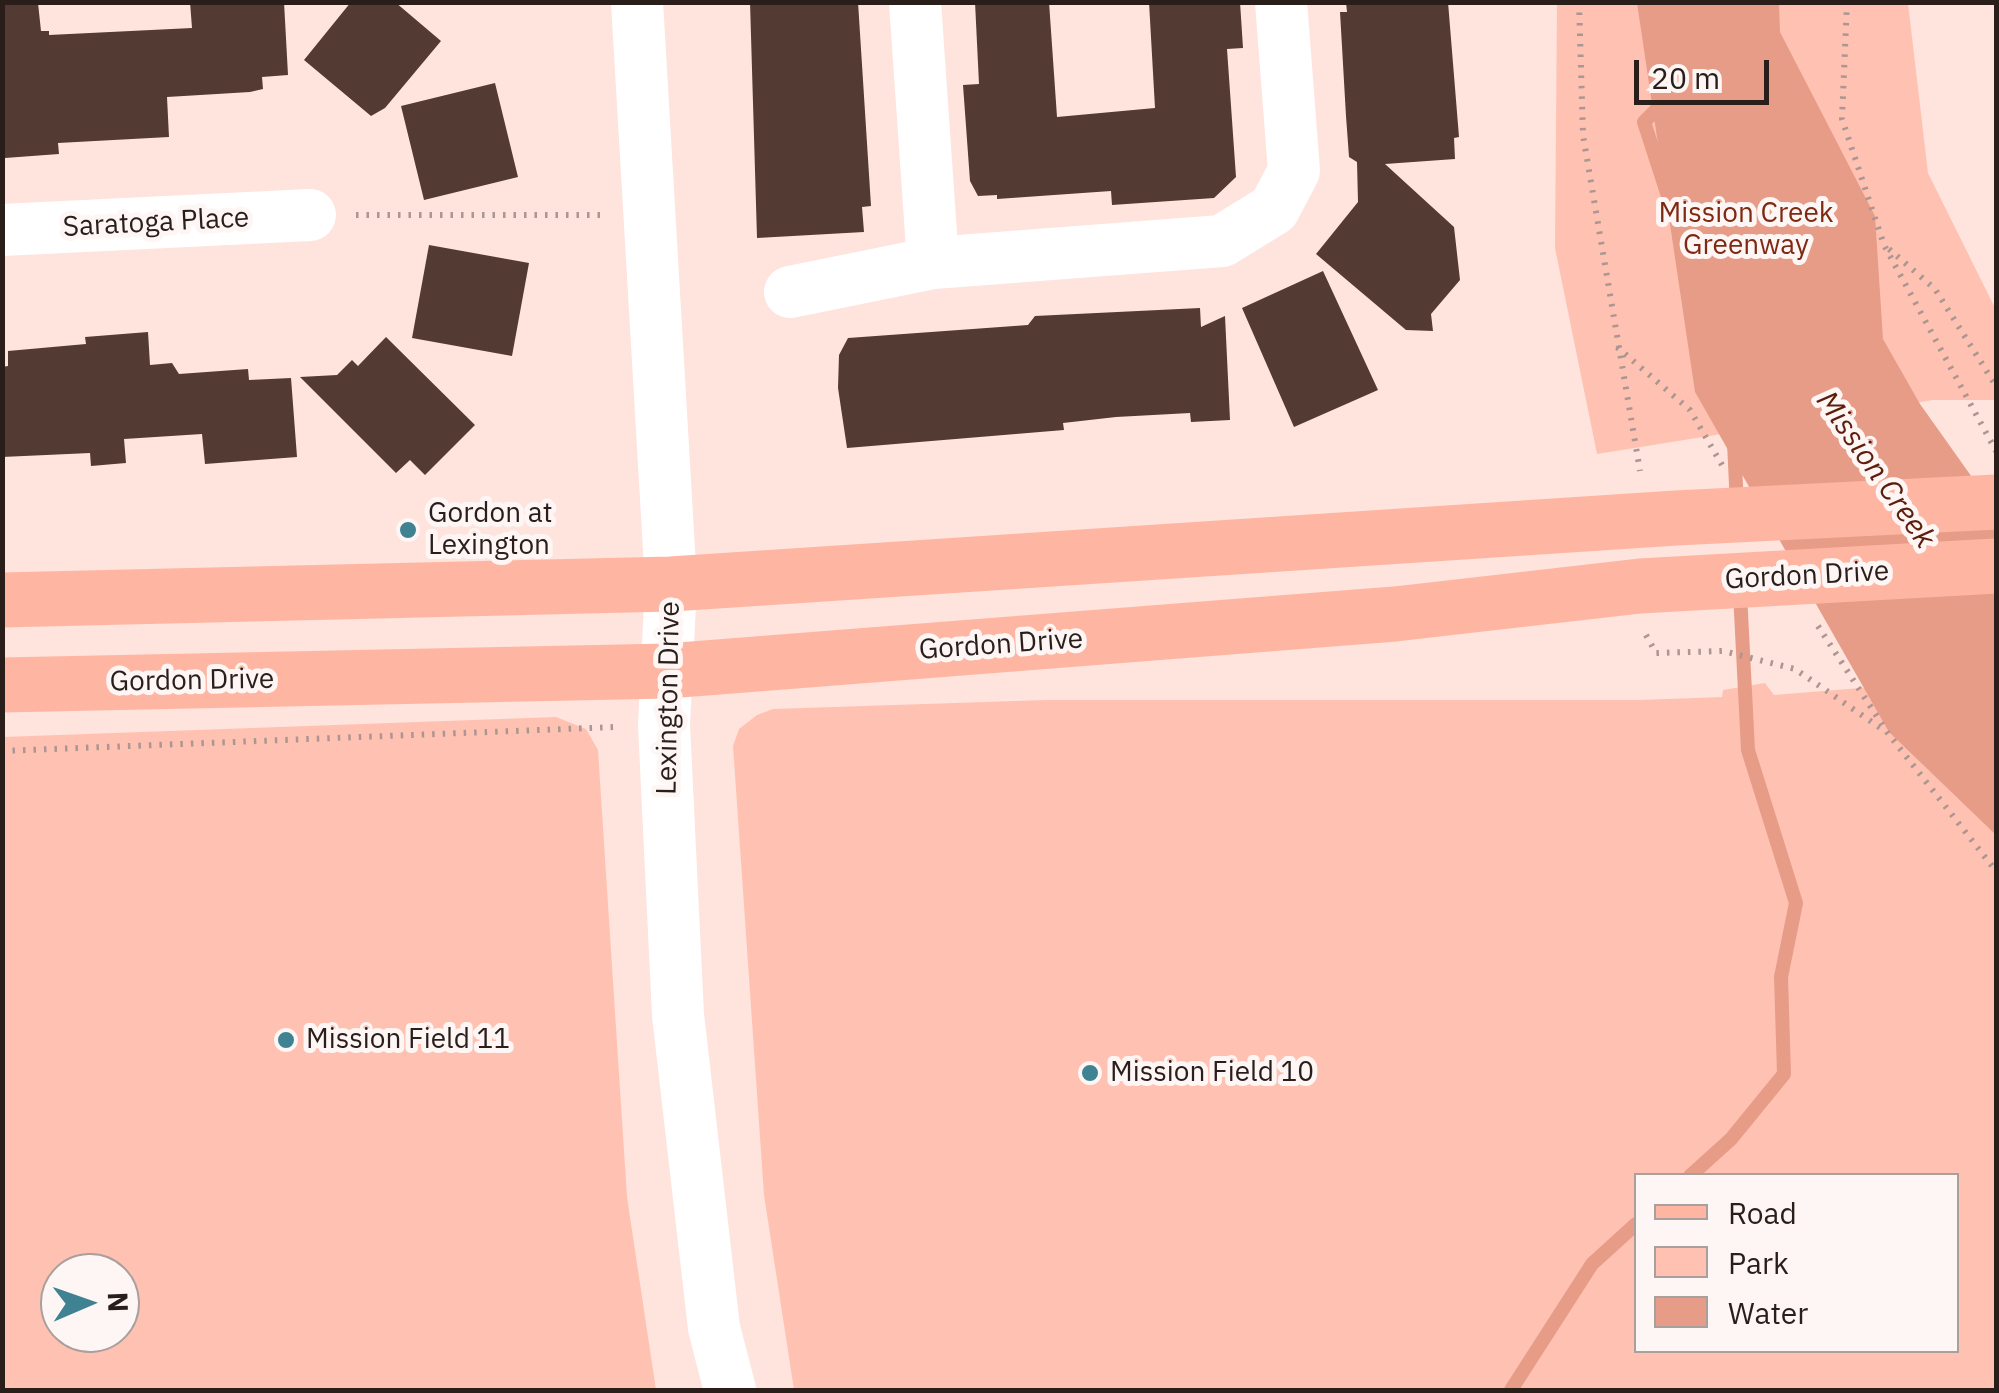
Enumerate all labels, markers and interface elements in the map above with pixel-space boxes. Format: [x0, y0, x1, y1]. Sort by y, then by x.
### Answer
scale bar [1639, 40, 1774, 102]
text: 20 m [1651, 58, 1720, 97]
park label: Mission Creek Greenway [1658, 197, 1834, 263]
street label: Saratoga Place [62, 201, 250, 245]
water label: Mission Creek [1808, 385, 1942, 555]
place label: Gordon at Lexington [428, 497, 552, 563]
marker: Gordon at Lexington [397, 519, 419, 541]
street label: Gordon Drive [1724, 555, 1890, 597]
street label: Lexington Drive [651, 601, 687, 795]
street label: Gordon Drive [918, 622, 1084, 668]
street label: Gordon Drive [109, 663, 275, 699]
place label: Mission Field 11 [306, 1023, 510, 1057]
marker: Mission Field 11 [275, 1029, 297, 1051]
place label: Mission Field 10 [1110, 1056, 1314, 1090]
marker: Mission Field 10 [1079, 1062, 1101, 1084]
legend [1634, 1173, 1959, 1353]
text: Road [1728, 1193, 1797, 1232]
text: Park [1728, 1243, 1789, 1282]
north arrow [40, 1253, 140, 1353]
text: N [100, 1291, 137, 1313]
text: Water [1728, 1293, 1808, 1332]

